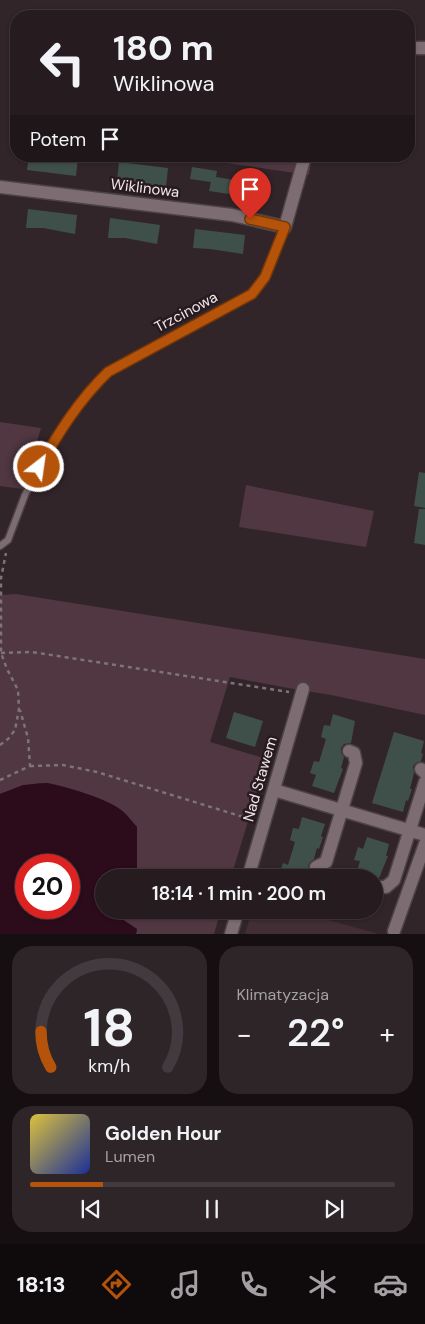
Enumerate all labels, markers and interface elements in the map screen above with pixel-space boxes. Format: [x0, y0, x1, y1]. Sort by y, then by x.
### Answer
text: 180 m [113, 25, 214, 71]
icon: left [30, 30, 95, 95]
text: Wiklinowa [113, 69, 214, 98]
icon: arrive [96, 125, 124, 153]
text: Potem [30, 127, 86, 152]
pin [229, 168, 271, 219]
street label: Wiklinowa [109, 174, 181, 202]
icon: arrive [236, 175, 264, 203]
street label: Trzcinowa [151, 287, 221, 337]
position arrow [12, 440, 64, 492]
street label: Nad Stawem [238, 734, 282, 824]
speed limit sign: 20 [15, 854, 80, 919]
text: 18:14 · 1 min · 200 m [152, 881, 326, 906]
text: Klimatyzacja [237, 984, 329, 1005]
text: 18 [83, 994, 135, 1062]
text: 22° [287, 1008, 344, 1058]
text: − [237, 1016, 252, 1053]
text: + [380, 1016, 395, 1053]
text: km/h [88, 1054, 130, 1078]
text: Golden Hour [105, 1121, 221, 1146]
text: Lumen [105, 1146, 155, 1167]
icon: previous [77, 1195, 105, 1223]
icon: pause [198, 1195, 226, 1223]
icon: next [320, 1195, 348, 1223]
icon: directions [99, 1267, 134, 1302]
icon: music [168, 1267, 203, 1302]
icon: phone [236, 1267, 271, 1302]
icon: climate [305, 1267, 340, 1302]
icon: car [373, 1267, 408, 1302]
text: 18:13 [17, 1270, 66, 1299]

